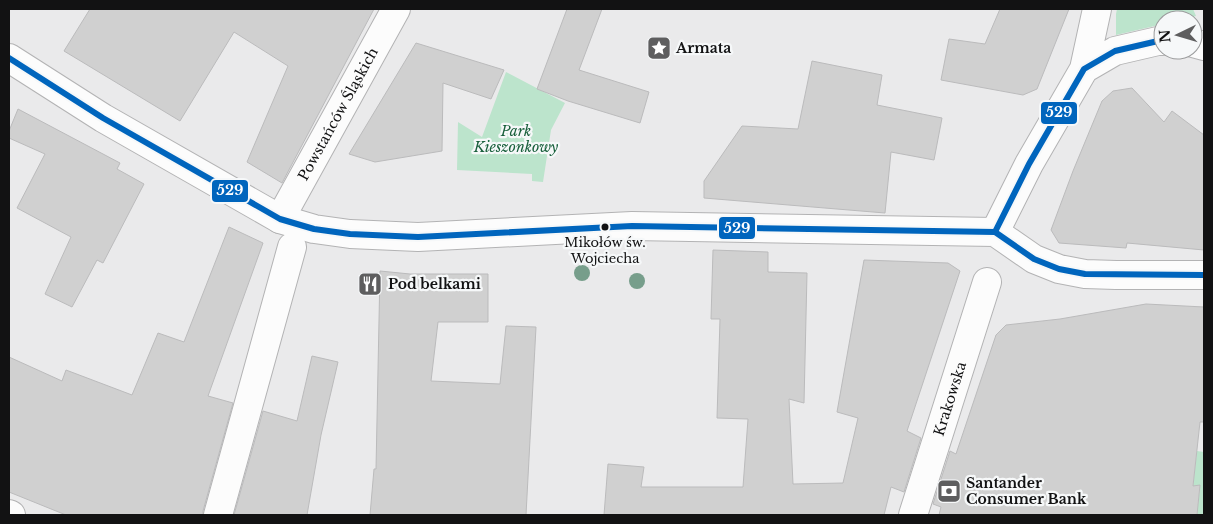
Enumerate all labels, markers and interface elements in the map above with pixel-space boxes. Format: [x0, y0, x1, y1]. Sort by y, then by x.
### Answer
north arrow [1153, 10, 1203, 60]
text: N [1156, 29, 1175, 43]
place icon: Armata [646, 35, 672, 61]
place label: Armata [675, 39, 731, 57]
street label: Powstańców Śląskich [294, 44, 382, 184]
line badge: 529 [1040, 101, 1078, 125]
text: 529 [1046, 103, 1072, 121]
park label: Park Kieszonkowy [473, 122, 559, 156]
line badge: 529 [211, 179, 249, 203]
text: 529 [217, 181, 243, 199]
line badge: 529 [718, 216, 756, 240]
text: 529 [724, 219, 750, 237]
marker: Mikołów św. Wojciecha [600, 222, 610, 232]
place label: Mikołów św. Wojciecha [564, 234, 646, 267]
restaurant icon: Pod belkami [357, 271, 383, 297]
place label: Pod belkami [388, 275, 481, 293]
street label: Krakowska [930, 359, 970, 438]
place label: Santander Consumer Bank [966, 474, 1087, 508]
bank icon: Santander Consumer Bank [936, 478, 962, 504]

